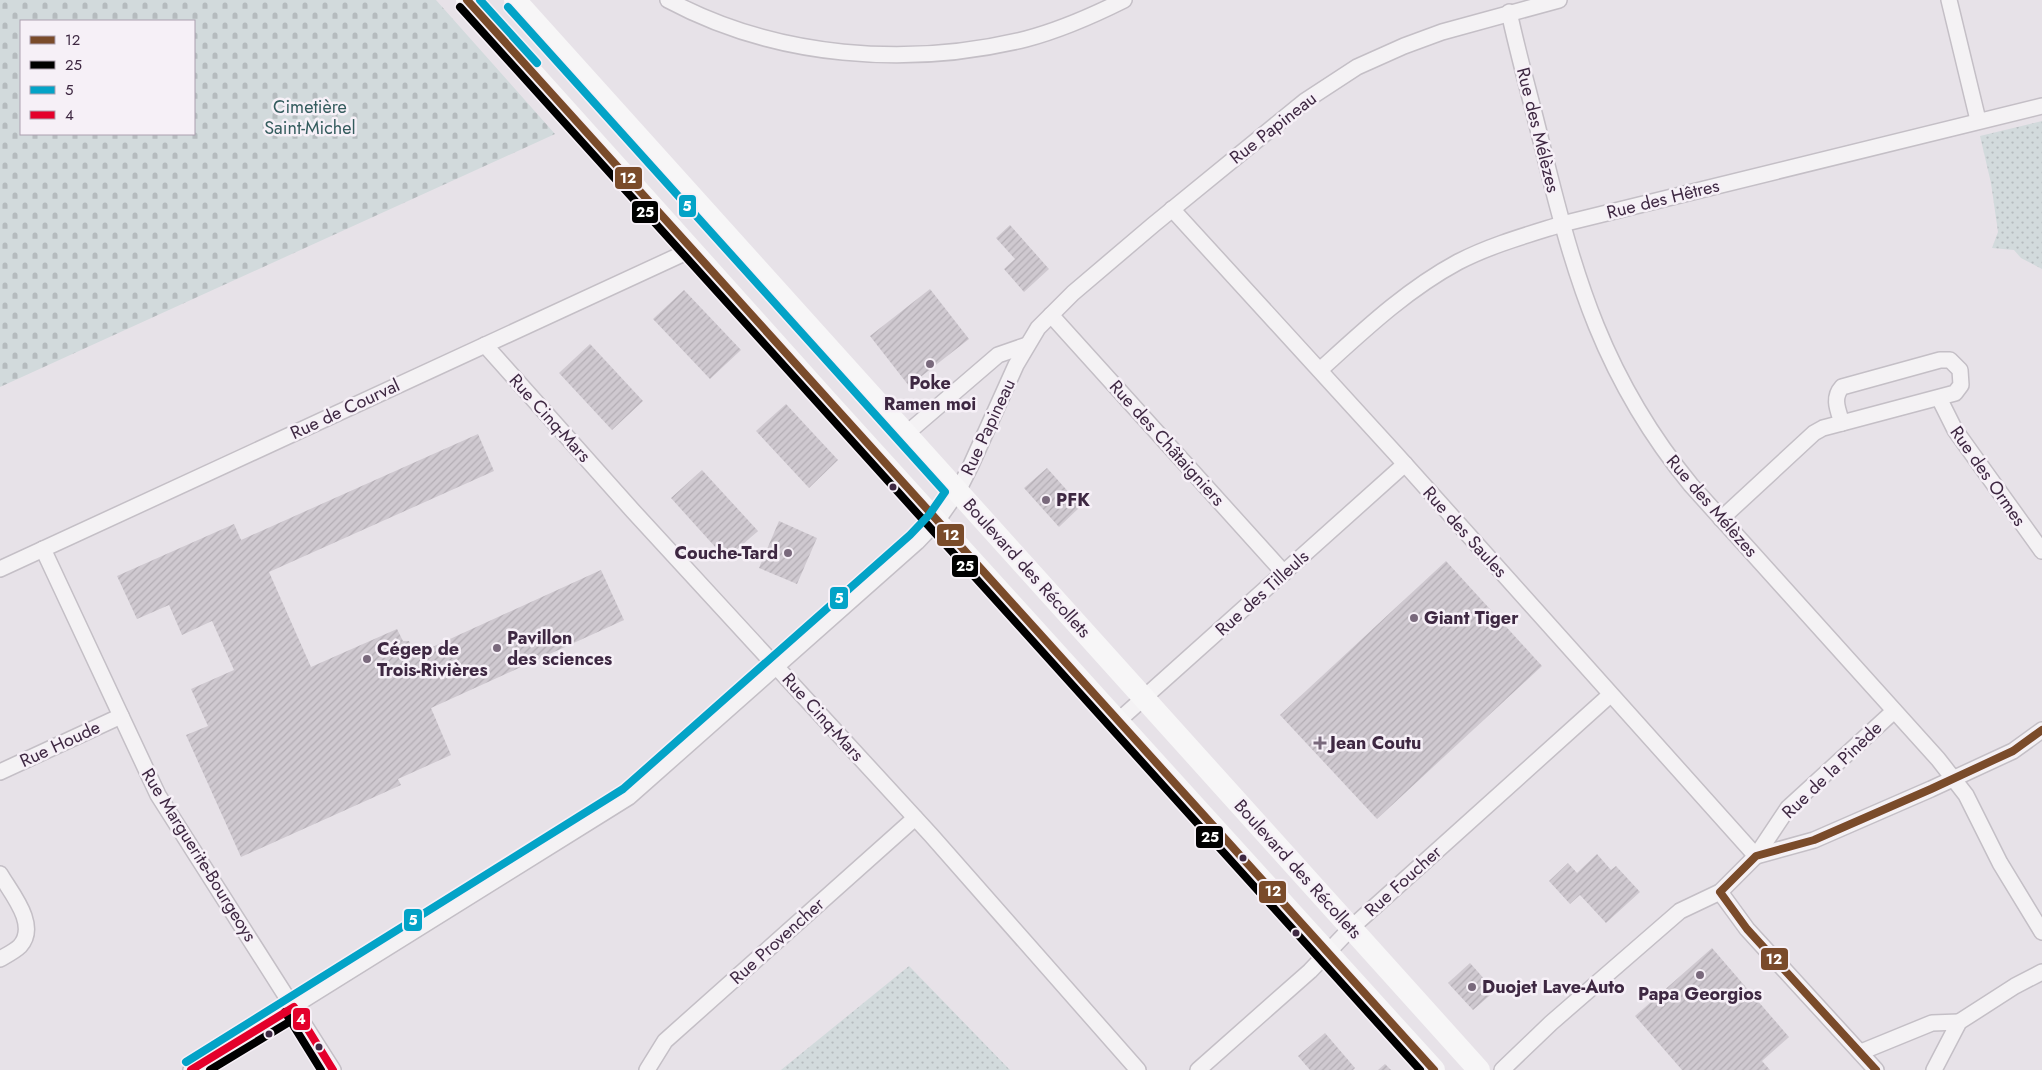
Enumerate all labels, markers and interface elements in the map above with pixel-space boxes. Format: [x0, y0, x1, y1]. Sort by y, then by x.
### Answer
legend [20, 20, 195, 135]
text: 12 [65, 29, 80, 51]
text: 25 [65, 54, 82, 76]
street label: Rue des Mélèzes [1510, 65, 1566, 195]
text: 5 [65, 79, 73, 101]
street label: Rue Papineau [1224, 86, 1322, 170]
park label: Cimetière Saint-Michel [264, 94, 356, 141]
text: 4 [65, 104, 74, 126]
line badge: 12 [614, 166, 643, 190]
text: 12 [620, 168, 636, 188]
street label: Rue des Hêtres [1604, 172, 1722, 226]
line badge: 5 [678, 194, 697, 218]
text: 5 [682, 196, 692, 216]
line badge: 25 [631, 200, 659, 224]
text: 25 [636, 202, 654, 222]
marker: Poke Ramen moi [924, 358, 936, 370]
street label: Rue Cinq-Mars [503, 368, 597, 468]
place label: Poke Ramen moi [884, 370, 976, 417]
street label: Rue de Courval [286, 372, 404, 446]
street label: Rue Papineau [954, 374, 1022, 480]
street label: Rue des Châtaigniers [1103, 374, 1231, 512]
street label: Rue des Ormes [1944, 420, 2032, 532]
street label: Rue des Mélèzes [1660, 449, 1764, 563]
street label: Rue des Saules [1417, 481, 1513, 583]
unlabelled marker [888, 482, 898, 492]
place label: PFK [1056, 487, 1090, 513]
street label: Boulevard des Récollets [957, 492, 1097, 644]
marker: PFK [1040, 494, 1052, 506]
line badge: 12 [936, 523, 965, 547]
text: 12 [943, 525, 959, 545]
place label: Couche-Tard [674, 540, 778, 566]
street label: Rue des Tilleuls [1210, 544, 1314, 642]
marker: Couche-Tard [782, 547, 794, 559]
line badge: 25 [951, 554, 979, 578]
text: 25 [956, 556, 974, 576]
line badge: 5 [829, 586, 849, 610]
text: 5 [834, 588, 844, 608]
place label: Giant Tiger [1424, 605, 1519, 631]
marker: Giant Tiger [1408, 612, 1420, 624]
place label: Pavillon des sciences [507, 625, 612, 672]
place label: Cégep de Trois-Rivières [377, 636, 488, 683]
marker: Pavillon des sciences [491, 642, 503, 654]
marker: Cégep de Trois-Rivières [361, 653, 373, 665]
street label: Rue Cinq-Mars [776, 667, 870, 767]
street label: Rue Houde [16, 714, 104, 774]
street label: Rue de la Pinède [1776, 715, 1888, 825]
place label: Jean Coutu [1327, 730, 1421, 756]
marker: Jean Coutu [1314, 737, 1326, 749]
street label: Rue Marguerite-Bourgeoys [135, 763, 263, 947]
street label: Boulevard des Récollets [1228, 793, 1368, 945]
line badge: 25 [1195, 825, 1224, 849]
text: 25 [1201, 827, 1219, 847]
street label: Rue Foucher [1359, 839, 1448, 923]
unlabelled marker [1238, 853, 1248, 863]
line badge: 12 [1258, 880, 1287, 904]
text: 12 [1265, 881, 1281, 901]
street label: Rue Provencher [724, 891, 831, 990]
line badge: 5 [403, 908, 423, 932]
text: 5 [408, 910, 418, 930]
unlabelled marker [1291, 928, 1301, 938]
line badge: 12 [1760, 947, 1789, 971]
text: 12 [1766, 949, 1782, 969]
marker: Papa Georgios [1694, 969, 1706, 981]
place label: Duojet Lave-Auto [1482, 974, 1625, 1000]
marker: Duojet Lave-Auto [1466, 981, 1478, 993]
place label: Papa Georgios [1638, 981, 1762, 1007]
line badge: 4 [292, 1007, 311, 1031]
text: 4 [296, 1009, 306, 1029]
unlabelled marker [264, 1029, 274, 1039]
unlabelled marker [314, 1042, 324, 1052]

